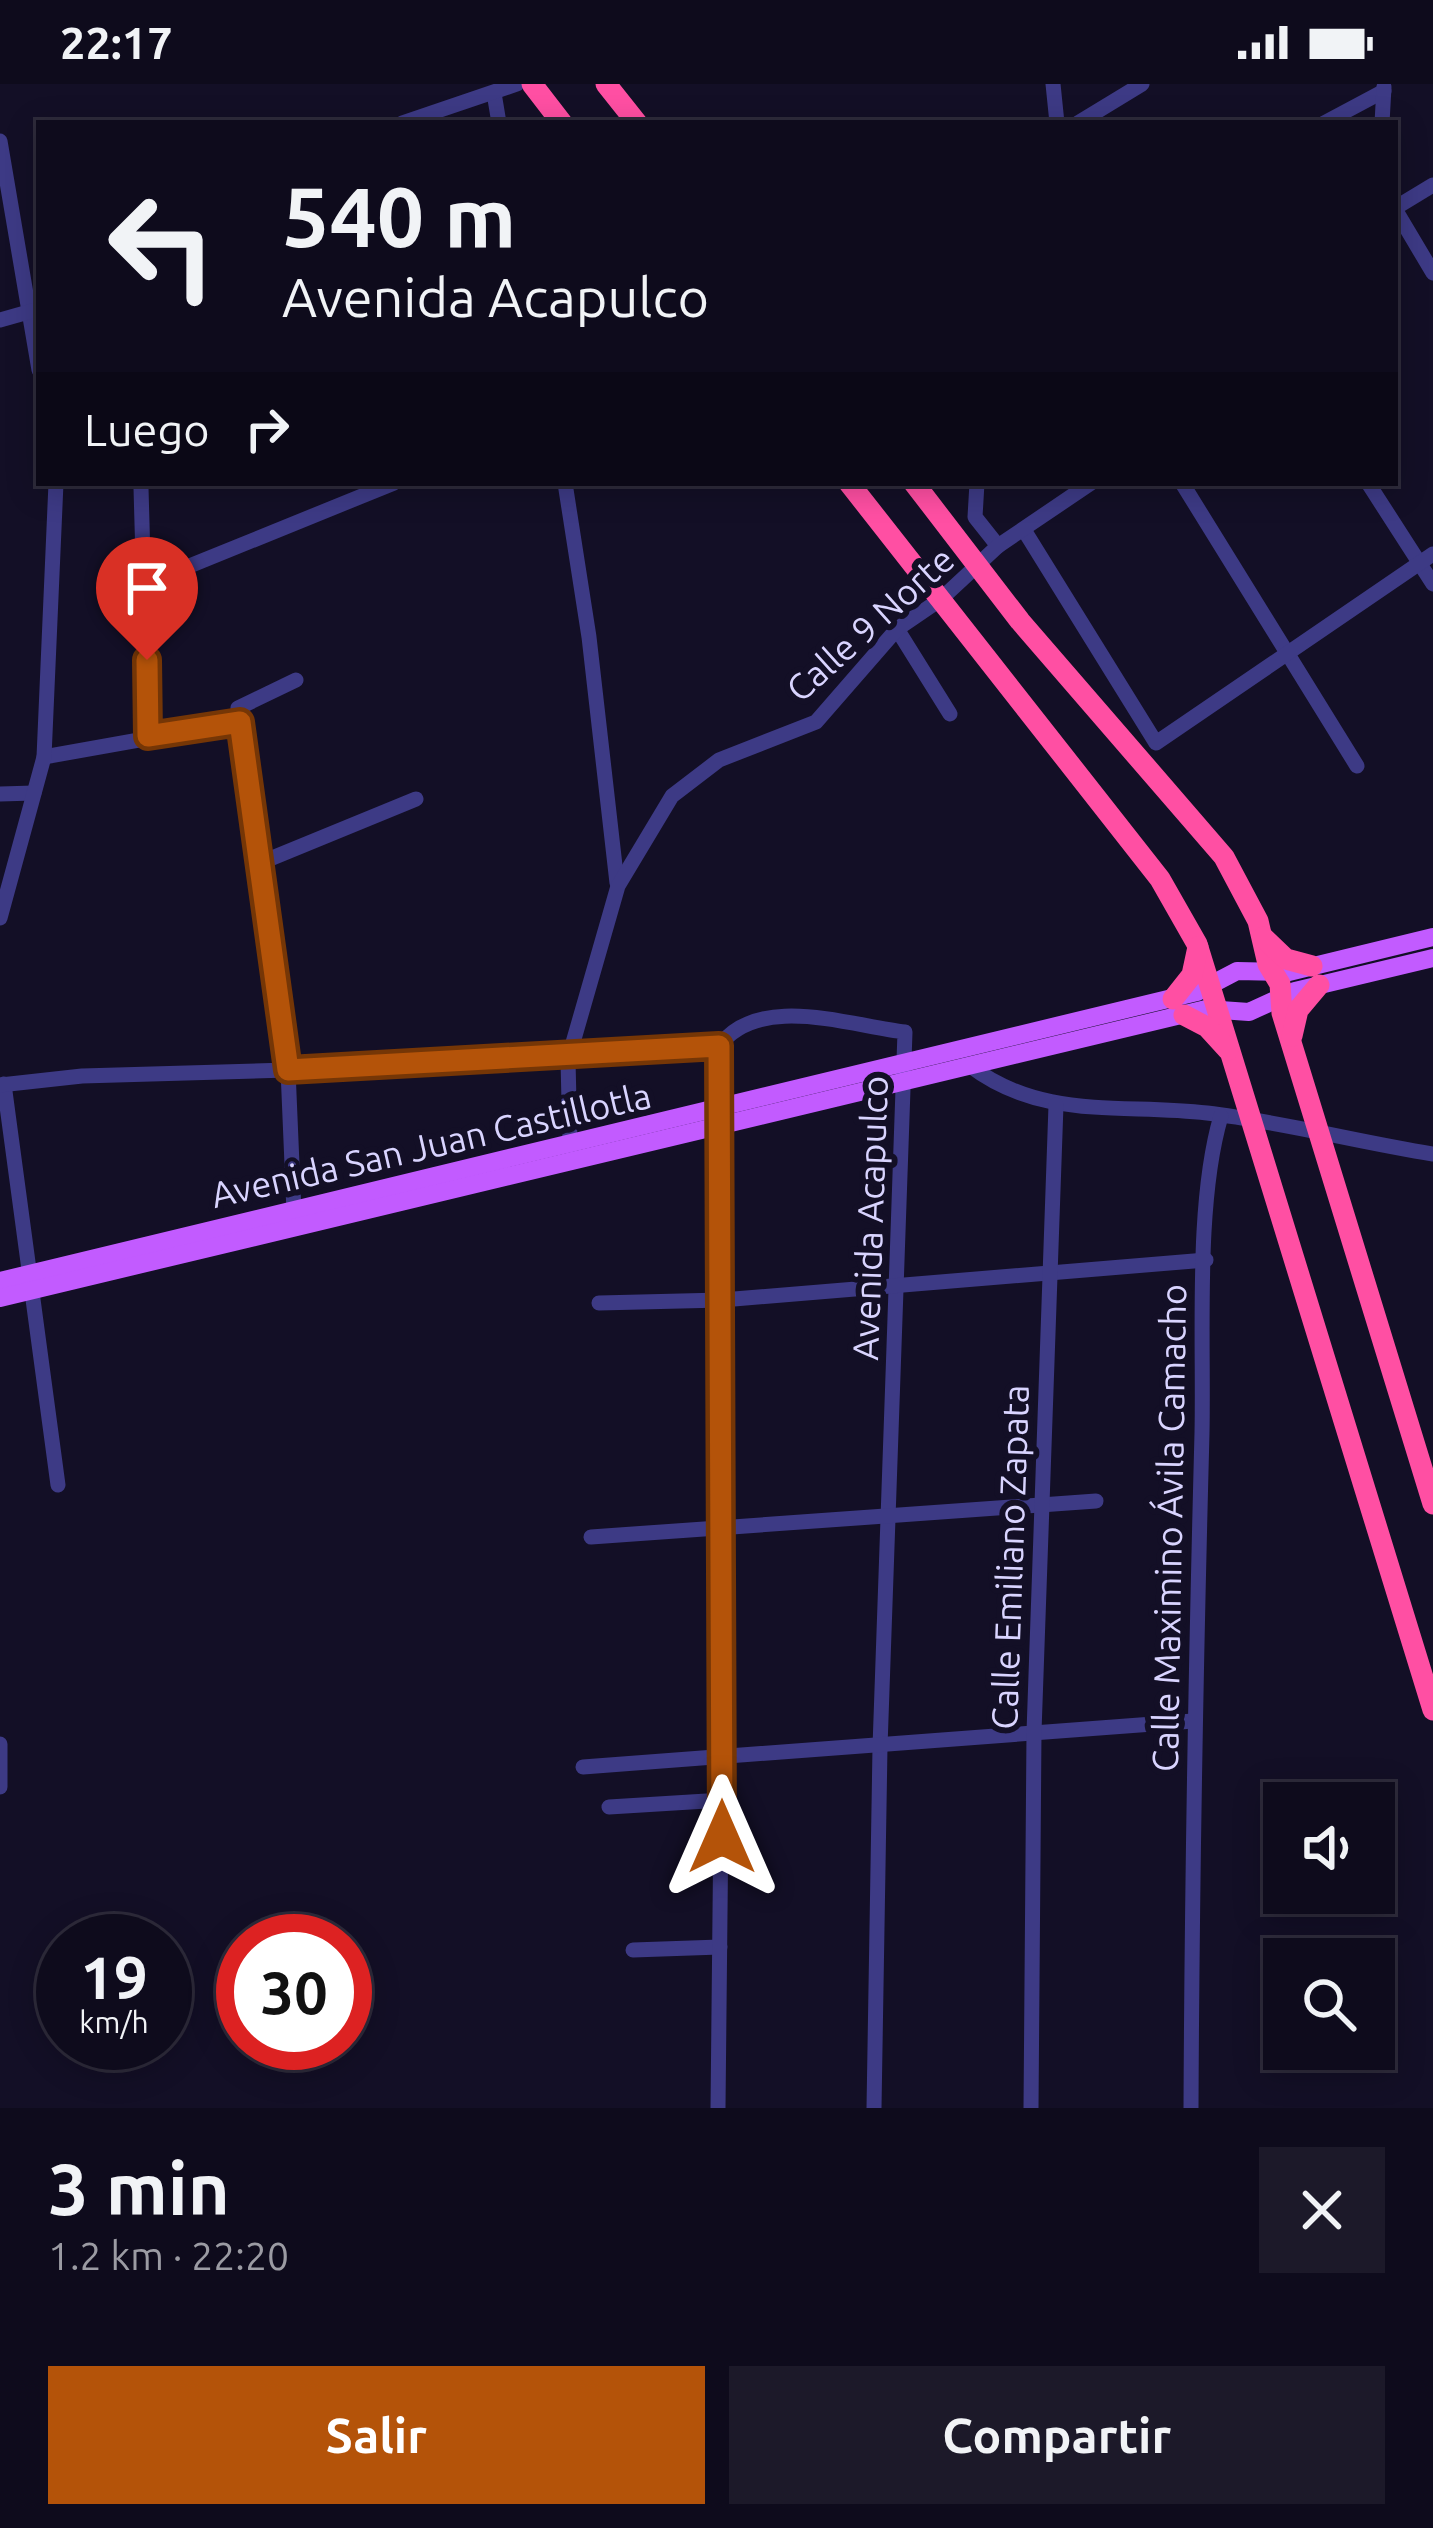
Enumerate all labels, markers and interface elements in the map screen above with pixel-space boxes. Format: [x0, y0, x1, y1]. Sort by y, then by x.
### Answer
text: 22:17 [60, 17, 173, 68]
icon: left [84, 168, 240, 324]
text: 540 m [282, 169, 516, 263]
text: Avenida Acapulco [282, 267, 709, 327]
icon: right [234, 396, 300, 462]
text: Luego [84, 404, 210, 455]
pin [96, 537, 198, 660]
street label: Calle 9 Norte [778, 538, 962, 709]
icon: arrive [114, 555, 180, 621]
street label: Avenida San Juan Castillotla [207, 1074, 655, 1215]
street label: Avenida Acapulco [844, 1075, 895, 1361]
street label: Calle Maximino Ávila Camacho [1144, 1284, 1193, 1772]
street label: Calle Emiliano Zapata [983, 1384, 1036, 1730]
position arrow [659, 1774, 785, 1900]
map controls [1263, 1782, 1395, 2070]
button: sound [1263, 1782, 1395, 1914]
speed limit sign: 30 [216, 1914, 372, 2070]
button: search [1263, 1938, 1395, 2070]
text: 19 [80, 1943, 148, 2010]
text: km/h [79, 2005, 149, 2039]
button: close [1259, 2147, 1385, 2273]
text: 3 min [48, 2148, 230, 2229]
text: 1.2 km · 22:20 [48, 2234, 289, 2277]
button: Salir [48, 2366, 705, 2504]
button: Compartir [729, 2366, 1385, 2504]

